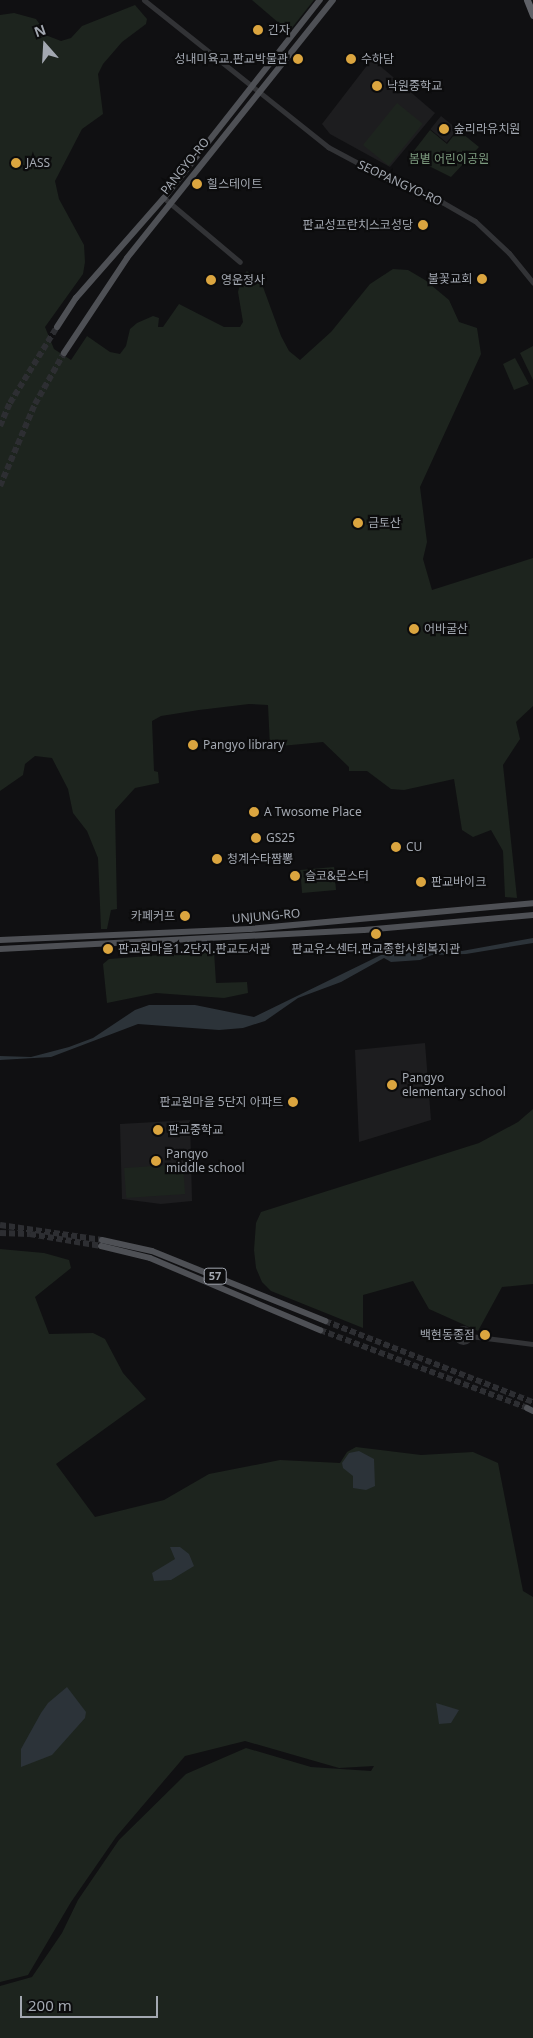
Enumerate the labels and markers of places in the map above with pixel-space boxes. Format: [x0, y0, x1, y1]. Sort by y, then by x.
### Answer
place label: 긴자 [268, 23, 290, 37]
marker: 긴자 [252, 24, 264, 36]
place label: 성내미육교.판교박물관 [174, 52, 288, 66]
place label: 수하담 [361, 52, 394, 66]
marker: 성내미육교.판교박물관 [292, 53, 304, 65]
marker: 수하담 [345, 53, 357, 65]
place label: 낙원중학교 [387, 79, 442, 93]
marker: 낙원중학교 [371, 80, 383, 92]
place label: 숲리라유치원 [454, 122, 520, 136]
marker: 숲리라유치원 [438, 123, 450, 135]
place label: JASS [26, 156, 50, 170]
marker: JASS [10, 157, 22, 169]
place label: 힐스테이트 [207, 177, 262, 191]
marker: 힐스테이트 [191, 178, 203, 190]
place label: 판교성프란치스코성당 [303, 218, 413, 232]
marker: 판교성프란치스코성당 [417, 219, 429, 231]
place label: 불꽃교회 [428, 272, 472, 286]
place label: 영운정사 [221, 273, 265, 287]
marker: 불꽃교회 [476, 273, 488, 285]
marker: 영운정사 [205, 274, 217, 286]
place label: 금토산 [368, 516, 401, 530]
marker: 금토산 [352, 517, 364, 529]
place label: 어바굴산 [424, 622, 468, 636]
marker: 어바굴산 [408, 623, 420, 635]
place label: Pangyo library [203, 738, 284, 752]
marker: Pangyo library [187, 739, 199, 751]
place label: A Twosome Place [264, 805, 362, 819]
marker: A Twosome Place [248, 806, 260, 818]
place label: GS25 [266, 831, 295, 845]
marker: GS25 [250, 832, 262, 844]
place label: CU [406, 840, 422, 854]
marker: CU [390, 841, 402, 853]
place label: 청계수타짬뽕 [227, 852, 293, 866]
marker: 청계수타짬뽕 [211, 853, 223, 865]
place label: 슬코&몬스터 [305, 869, 369, 883]
marker: 슬코&몬스터 [289, 870, 301, 882]
place label: 판교바이크 [431, 875, 486, 889]
marker: 판교바이크 [415, 876, 427, 888]
place label: 카페커프 [131, 909, 175, 923]
marker: 카페커프 [179, 910, 191, 922]
marker: 판교유스센터.판교종합사회복지관 [370, 928, 382, 940]
place label: 판교원마을1.2단지.판교도서관 [118, 942, 271, 956]
place label: 판교유스센터.판교종합사회복지관 [292, 942, 460, 956]
marker: 판교원마을1.2단지.판교도서관 [102, 943, 114, 955]
place label: Pangyo elementary school [402, 1071, 506, 1099]
marker: Pangyo elementary school [386, 1079, 398, 1091]
place label: 판교원마을 5단지 아파트 [159, 1095, 283, 1109]
marker: 판교원마을 5단지 아파트 [287, 1096, 299, 1108]
place label: 판교중학교 [168, 1123, 223, 1137]
marker: 판교중학교 [152, 1124, 164, 1136]
place label: Pangyo middle school [166, 1147, 245, 1175]
marker: Pangyo middle school [150, 1155, 162, 1167]
place label: 백현동종점 [420, 1328, 475, 1342]
marker: 백현동종점 [479, 1329, 491, 1341]

